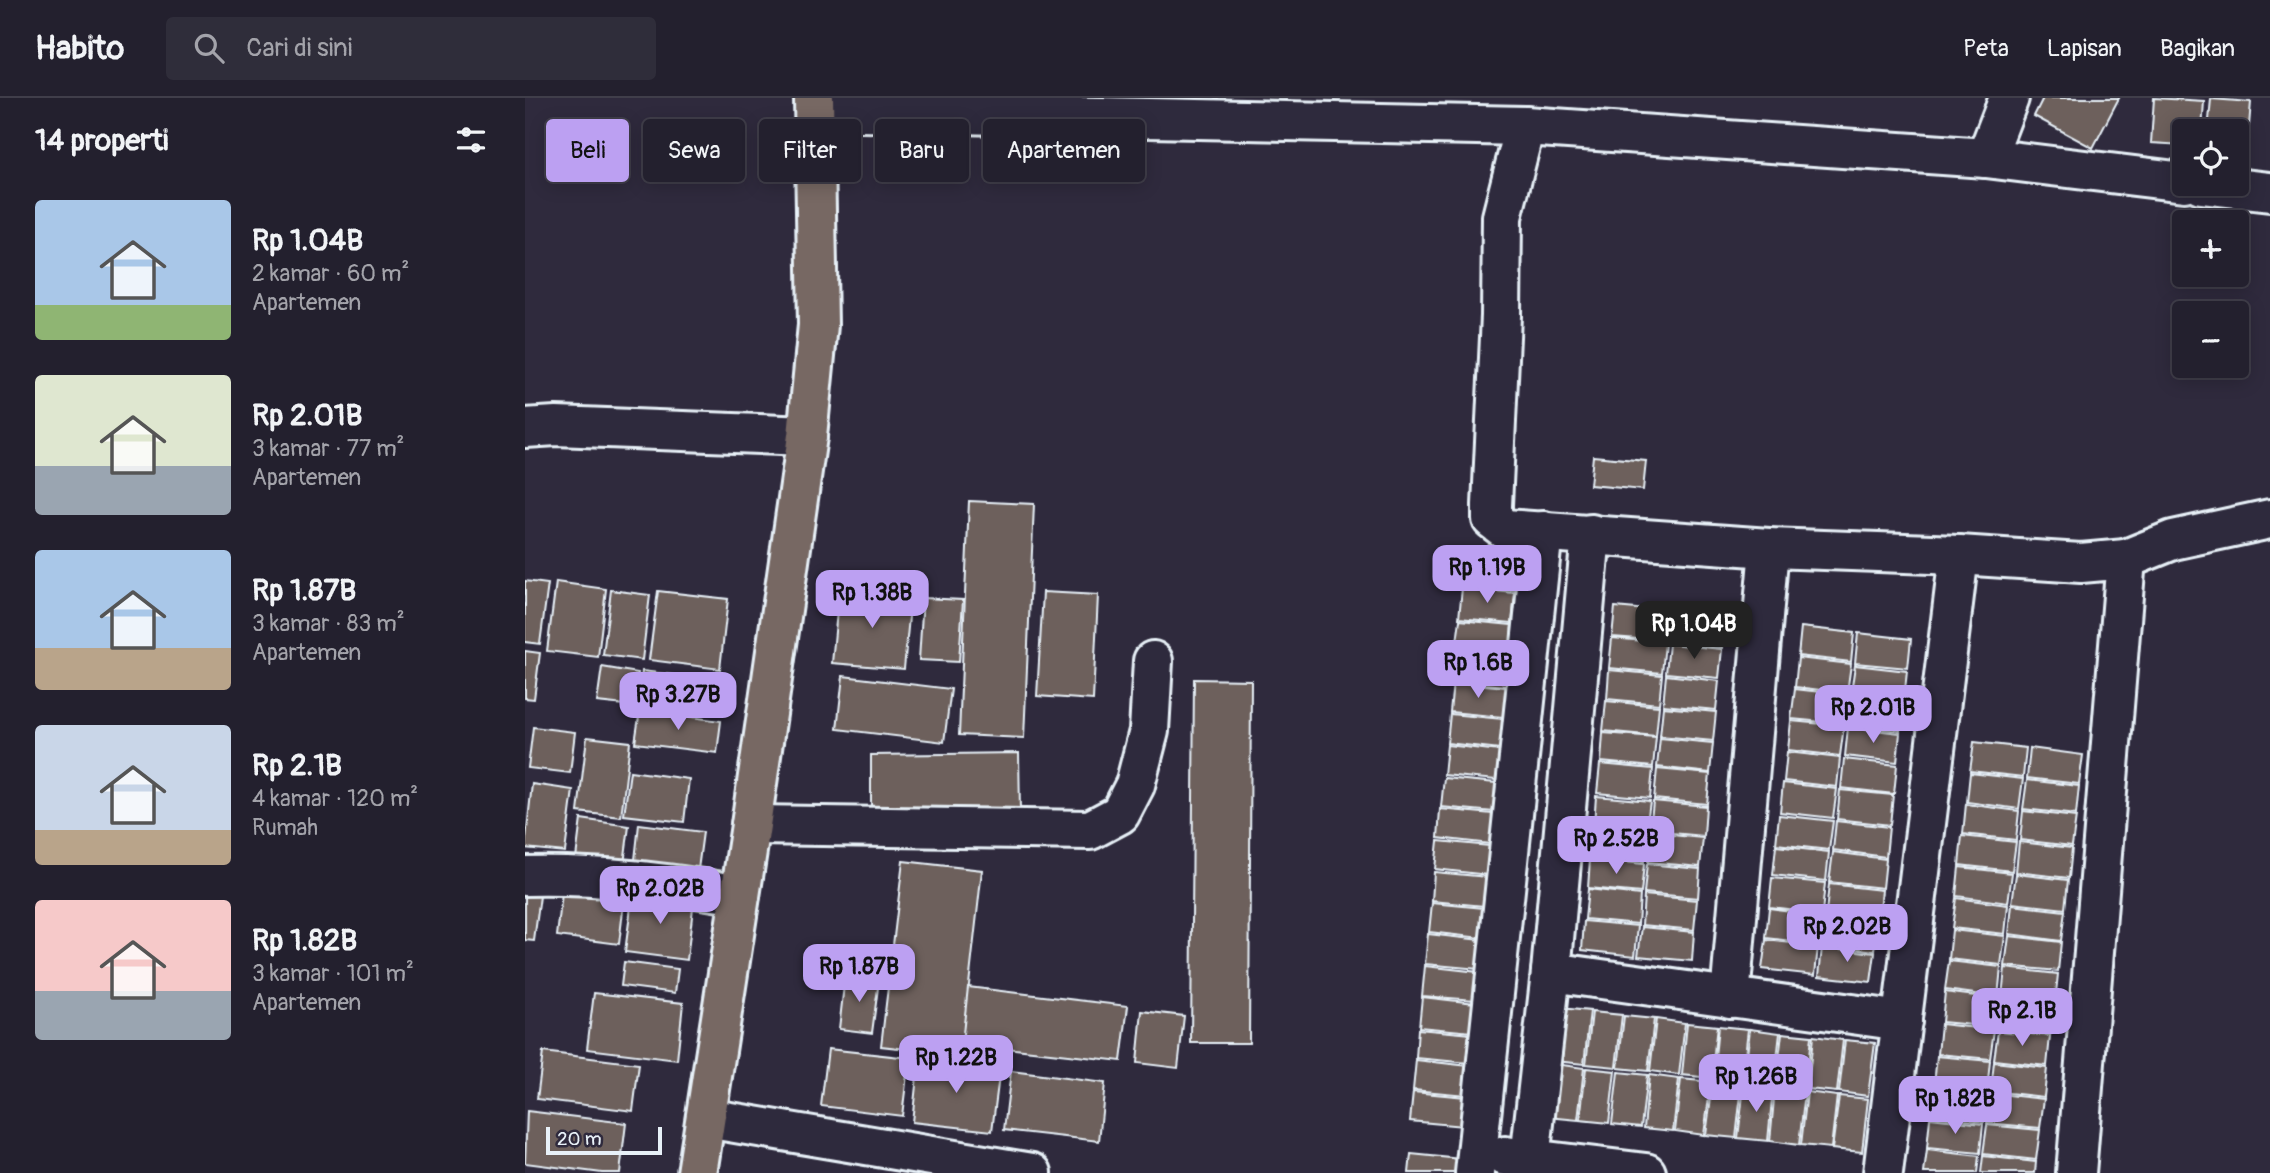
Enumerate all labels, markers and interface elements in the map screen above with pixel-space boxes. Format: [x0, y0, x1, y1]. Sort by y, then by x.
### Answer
search box [166, 17, 656, 80]
text: Habito [35, 28, 124, 69]
icon: search [190, 29, 228, 67]
text: Cari di sini [246, 32, 352, 64]
text: Peta [1963, 34, 2009, 63]
text: Lapisan [2047, 34, 2122, 63]
text: Bagikan [2160, 34, 2235, 63]
chip: Beli [546, 119, 629, 182]
chip: Sewa [643, 119, 745, 182]
chip: Filter [759, 119, 861, 182]
chip: Baru [875, 119, 969, 182]
chip: Apartemen [983, 119, 1145, 182]
map controls [2172, 119, 2249, 378]
button: locate [2172, 119, 2249, 196]
icon: filters [452, 121, 490, 159]
text: 14 properti [35, 122, 168, 159]
button: + [2172, 210, 2249, 287]
text: Rp 1.04B [252, 222, 363, 259]
icon: home [91, 228, 175, 312]
text: 2 kamar · 60 m² [252, 259, 409, 288]
text: Apartemen [252, 288, 361, 317]
button: − [2172, 301, 2249, 378]
text: Rp 2.01B [252, 397, 363, 434]
icon: home [91, 403, 175, 487]
text: 3 kamar · 77 m² [252, 434, 404, 463]
text: Apartemen [252, 463, 361, 492]
pin: Rp 1.19B [1415, 546, 1559, 605]
text: Rp 1.19B [1448, 553, 1526, 582]
pin: Rp 1.38B [800, 570, 944, 630]
text: Rp 1.87B [252, 572, 356, 609]
icon: home [91, 578, 175, 662]
text: Rp 1.38B [832, 578, 912, 607]
pin: Rp 1.04B [1622, 602, 1766, 661]
text: 3 kamar · 83 m² [252, 609, 405, 638]
text: Rp 1.04B [1651, 609, 1737, 638]
text: Apartemen [252, 638, 361, 667]
pin: Rp 1.6B [1413, 640, 1543, 700]
text: Rp 1.6B [1443, 648, 1513, 677]
pin: Rp 3.27B [606, 672, 750, 732]
text: Rp 3.27B [635, 680, 721, 709]
pin: Rp 2.01B [1801, 686, 1945, 745]
text: Rp 2.01B [1831, 693, 1915, 722]
text: Rp 2.1B [252, 747, 342, 784]
icon: home [91, 753, 175, 837]
text: 4 kamar · 120 m² [252, 784, 418, 813]
text: Rumah [252, 813, 318, 842]
pin: Rp 2.52B [1544, 816, 1688, 876]
text: Rp 2.52B [1573, 824, 1659, 853]
pin: Rp 2.02B [588, 866, 732, 926]
text: Rp 2.02B [616, 874, 704, 903]
pin: Rp 2.02B [1775, 904, 1919, 964]
text: Rp 2.02B [1803, 912, 1891, 941]
text: Rp 1.82B [252, 922, 357, 959]
icon: home [91, 928, 175, 1012]
pin: Rp 1.87B [787, 944, 931, 1004]
text: Rp 1.87B [819, 952, 899, 981]
text: 3 kamar · 101 m² [252, 959, 414, 988]
text: Apartemen [252, 988, 361, 1017]
pin: Rp 2.1B [1957, 988, 2087, 1048]
text: Rp 2.1B [1987, 996, 2057, 1025]
pin: Rp 1.22B [884, 1035, 1028, 1095]
text: Rp 1.22B [915, 1043, 997, 1072]
pin: Rp 1.26B [1684, 1054, 1828, 1114]
text: Rp 1.26B [1715, 1062, 1797, 1091]
pin: Rp 1.82B [1883, 1076, 2027, 1136]
text: Rp 1.82B [1915, 1084, 1995, 1113]
scale bar [546, 1124, 661, 1156]
text: 20 m [557, 1127, 602, 1151]

